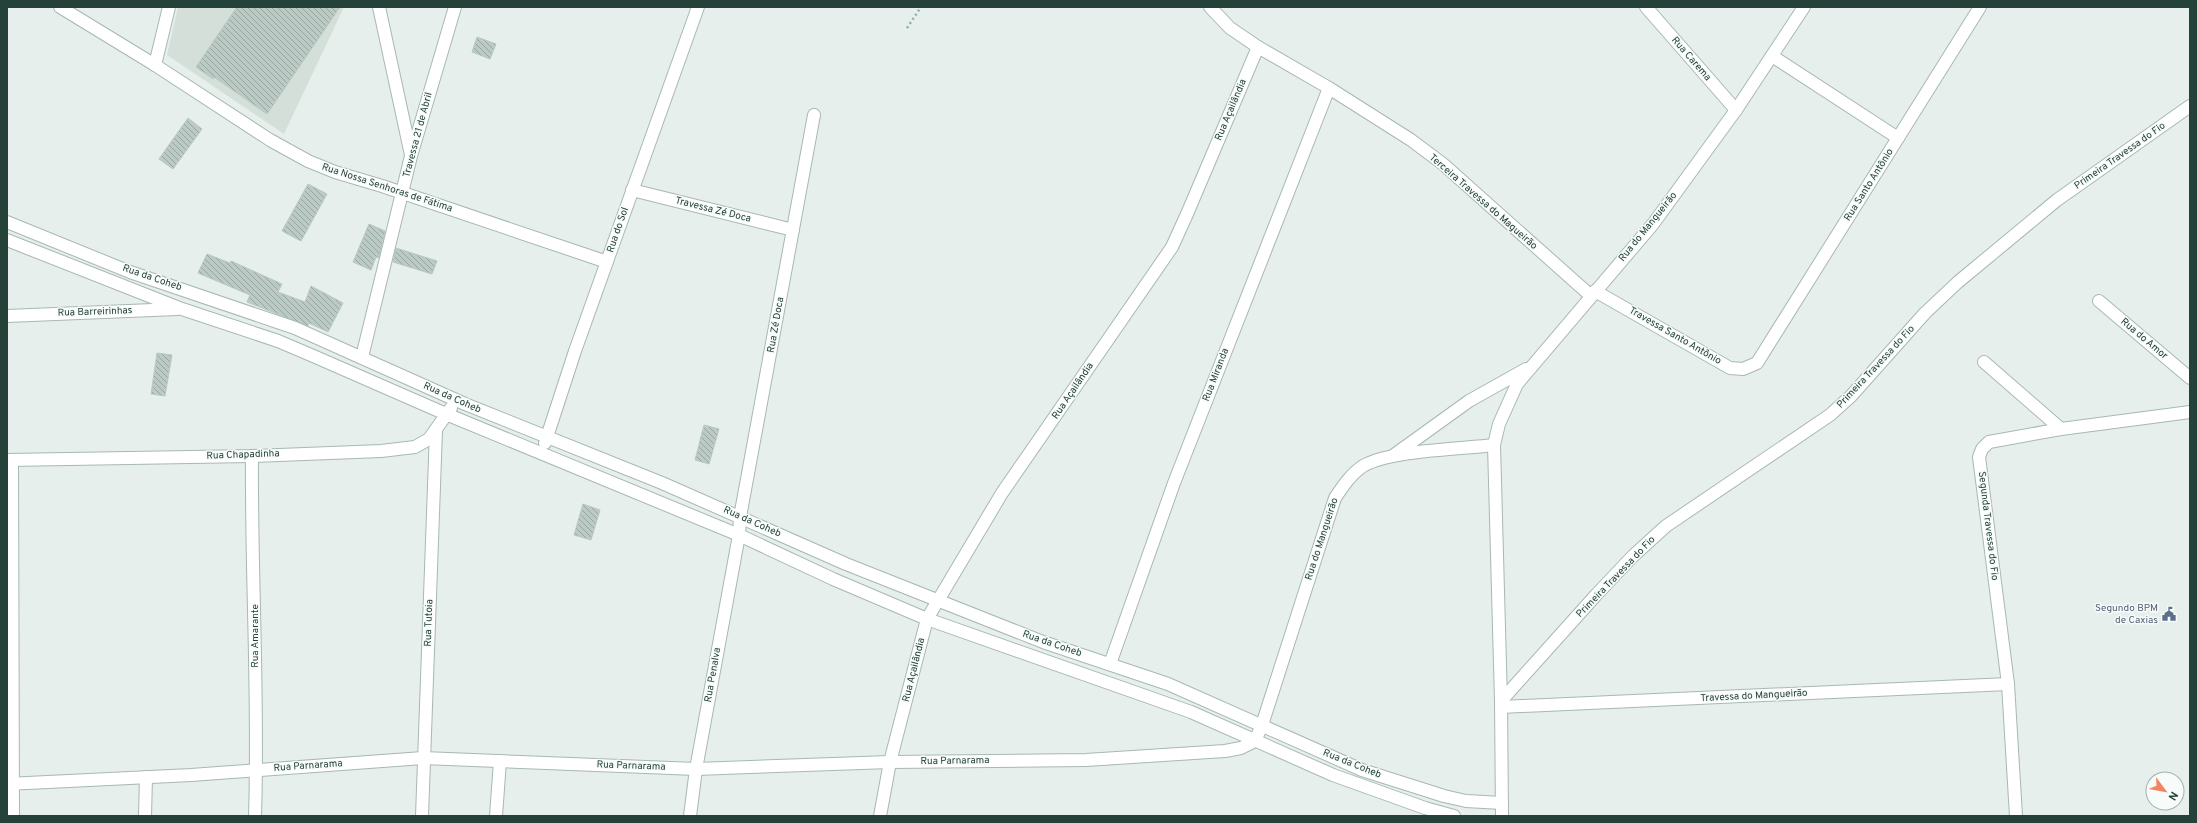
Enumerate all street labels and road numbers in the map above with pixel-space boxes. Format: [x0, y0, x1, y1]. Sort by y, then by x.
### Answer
street label: Rua Carema [1668, 34, 1714, 84]
street label: Rua Açailândia [1212, 77, 1250, 143]
street label: Travessa 21 de Abril [400, 91, 436, 179]
street label: Primeira Travessa do Fio [2072, 119, 2169, 192]
street label: Rua Santo Antônio [1841, 146, 1897, 224]
street label: Terceira Travessa do Magueirão [1426, 151, 1540, 253]
street label: Rua Nossa Senhoras de Fátima [320, 161, 454, 215]
street label: Rua do Mangueirão [1616, 189, 1680, 264]
street label: Travessa Zé Doca [674, 194, 752, 226]
street label: Rua do Sol [604, 205, 632, 255]
street label: Rua da Coheb [121, 262, 184, 294]
street label: Rua Zé Doca [765, 296, 787, 354]
street label: Rua Barreirinhas [57, 304, 133, 320]
street label: Travessa Santo Antônio [1626, 304, 1724, 368]
street label: Rua do Amor [2118, 315, 2170, 363]
street label: Primeira Travessa do Fio [1834, 323, 1918, 411]
street label: Rua Miranda [1200, 346, 1232, 404]
street label: Rua Açailândia [1049, 360, 1097, 422]
street label: Rua da Coheb [421, 379, 483, 417]
street label: Rua Chapadinha [206, 447, 280, 463]
street label: Segunda Travessa do Fio [1975, 471, 2001, 582]
street label: Rua do Mangueirão [1303, 496, 1342, 582]
street label: Rua da Coheb [721, 503, 783, 541]
street label: Primeira Travessa do Fio [1574, 533, 1659, 621]
street label: Rua Tutoia [422, 599, 436, 647]
street label: Rua Amarante [249, 604, 262, 668]
street label: Rua da Coheb [1021, 628, 1084, 660]
street label: Rua Açailândia [900, 636, 928, 704]
street label: Rua Penalva [702, 647, 724, 703]
street label: Travessa do Mangueirão [1700, 687, 1808, 705]
street label: Rua da Coheb [1321, 746, 1383, 782]
street label: Rua Parnarama [920, 754, 990, 768]
street label: Rua Parnarama [273, 757, 343, 775]
street label: Rua Parnarama [596, 758, 666, 774]

